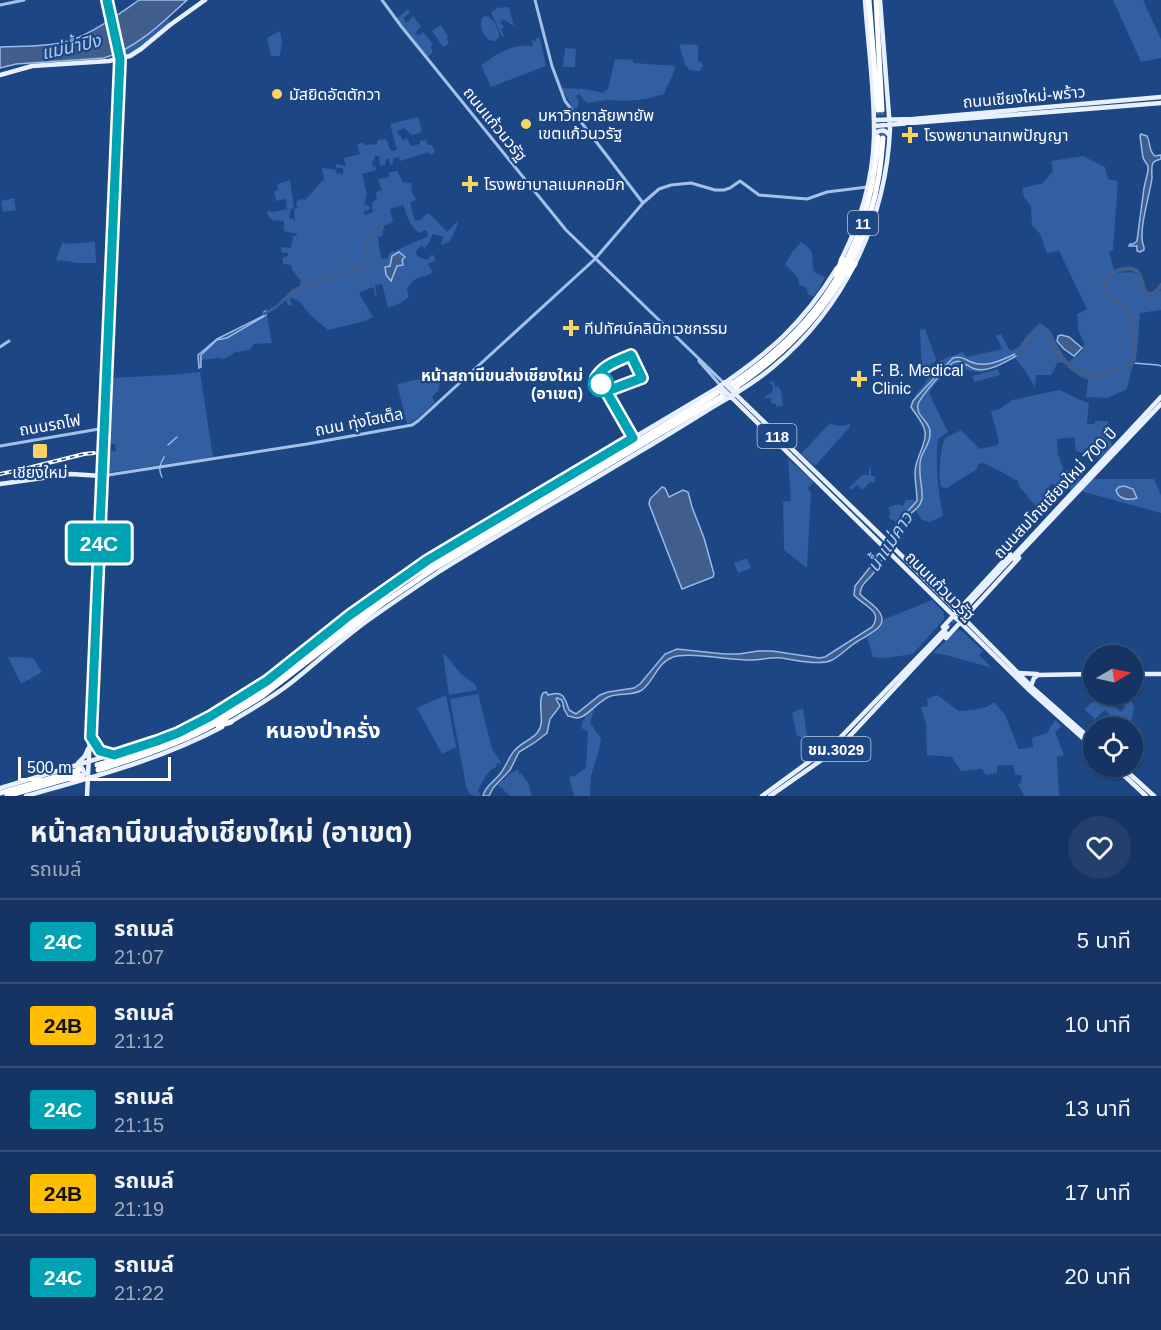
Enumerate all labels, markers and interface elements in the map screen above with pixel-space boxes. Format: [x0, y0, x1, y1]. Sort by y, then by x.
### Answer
water label: แม่น้ำปิง [39, 27, 104, 64]
street label: ถนนเชียงใหม่-พร้าว [962, 83, 1086, 111]
street label: ถนนแก้วนวรัฐ [460, 84, 530, 165]
place label: มัสยิดอัตตักวา [289, 86, 381, 103]
marker: มัสยิดอัตตักวา [270, 87, 284, 101]
place label: มหาวิทยาลัยพายัพ เขตแก้วนวรัฐ [538, 107, 654, 142]
marker: มหาวิทยาลัยพายัพ เขตแก้วนวรัฐ [519, 117, 533, 131]
marker: โรงพยาบาลเทพปัญญา [901, 126, 919, 144]
place label: โรงพยาบาลเทพปัญญา [924, 127, 1068, 144]
marker: โรงพยาบาลแมคคอมิก [461, 175, 479, 193]
place label: โรงพยาบาลแมคคอมิก [484, 176, 625, 193]
road number: 11 [848, 211, 878, 235]
marker: ทีปทัศน์คลินิกเวชกรรม [562, 319, 580, 337]
place label: ทีปทัศน์คลินิกเวชกรรม [584, 320, 728, 337]
place label: F. B. Medical Clinic [872, 362, 964, 397]
place label: หน้าสถานีขนส่งเชียงใหม่ (อาเขต) [421, 367, 583, 402]
marker: F. B. Medical Clinic [850, 370, 868, 388]
marker: หน้าสถานีขนส่งเชียงใหม่ (อาเขต) [588, 371, 614, 397]
street label: ถนน ทุ่งโฮเต็ล [313, 405, 405, 440]
street label: ถนนรถไฟ [18, 411, 82, 439]
road number: 118 [758, 424, 796, 448]
street label: ถนนสมโภชเชียงใหม่ 700 ปี [990, 424, 1120, 562]
marker: เชียงใหม่ [31, 442, 49, 460]
place label: เชียงใหม่ [12, 464, 68, 481]
water label: น้ำแม่คาว [861, 506, 917, 575]
line badge: 24C [64, 524, 134, 562]
text: 24C [80, 532, 118, 555]
street label: ถนนแก้วนวรัฐ [902, 548, 978, 624]
north arrow [1083, 645, 1143, 705]
map controls [1083, 645, 1143, 777]
district label: หนองป่าครั่ง [265, 715, 381, 743]
button: locate [1083, 717, 1143, 777]
road number: ชม.3029 [802, 737, 870, 761]
scale bar [18, 754, 171, 782]
text: 500 m [27, 759, 71, 776]
button: heart [1068, 816, 1131, 879]
text: หน้าสถานีขนส่งเชียงใหม่ (อาเขต) [30, 817, 412, 848]
text: รถเมล์ [30, 858, 81, 880]
text: รถเมล์ [114, 916, 174, 941]
text: 5 นาที [1077, 928, 1131, 953]
text: 24C [44, 930, 82, 953]
text: 21:07 [114, 946, 164, 968]
text: รถเมล์ [114, 1000, 174, 1025]
text: 10 นาที [1065, 1012, 1131, 1037]
text: 24B [44, 1014, 82, 1037]
text: 21:12 [114, 1030, 164, 1052]
text: รถเมล์ [114, 1084, 174, 1109]
text: 13 นาที [1065, 1096, 1131, 1121]
text: 24C [44, 1098, 82, 1121]
text: 21:15 [114, 1114, 164, 1136]
text: รถเมล์ [114, 1168, 174, 1193]
text: 17 นาที [1065, 1180, 1131, 1205]
text: 24B [44, 1182, 82, 1205]
text: 21:19 [114, 1198, 164, 1220]
text: รถเมล์ [114, 1252, 174, 1277]
text: 20 นาที [1065, 1264, 1131, 1289]
text: 24C [44, 1266, 82, 1289]
text: 21:22 [114, 1282, 164, 1304]

